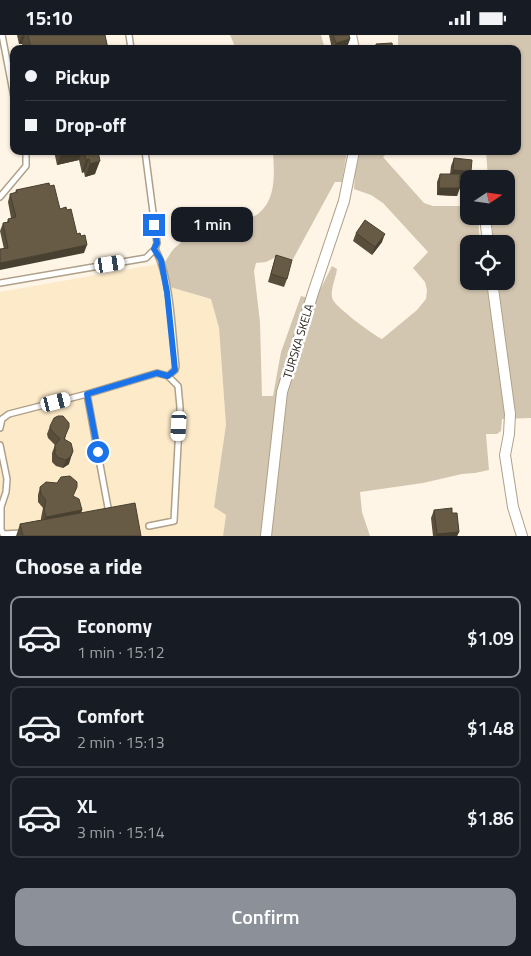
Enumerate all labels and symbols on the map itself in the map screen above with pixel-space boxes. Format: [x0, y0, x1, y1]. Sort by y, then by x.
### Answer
north arrow [460, 170, 515, 225]
callout: 1 min [172, 207, 254, 243]
route end [143, 214, 165, 236]
car [94, 254, 125, 274]
street label: TURSKA SKELA [278, 301, 318, 381]
car [39, 391, 72, 413]
car [170, 411, 187, 441]
route start [87, 441, 109, 463]

